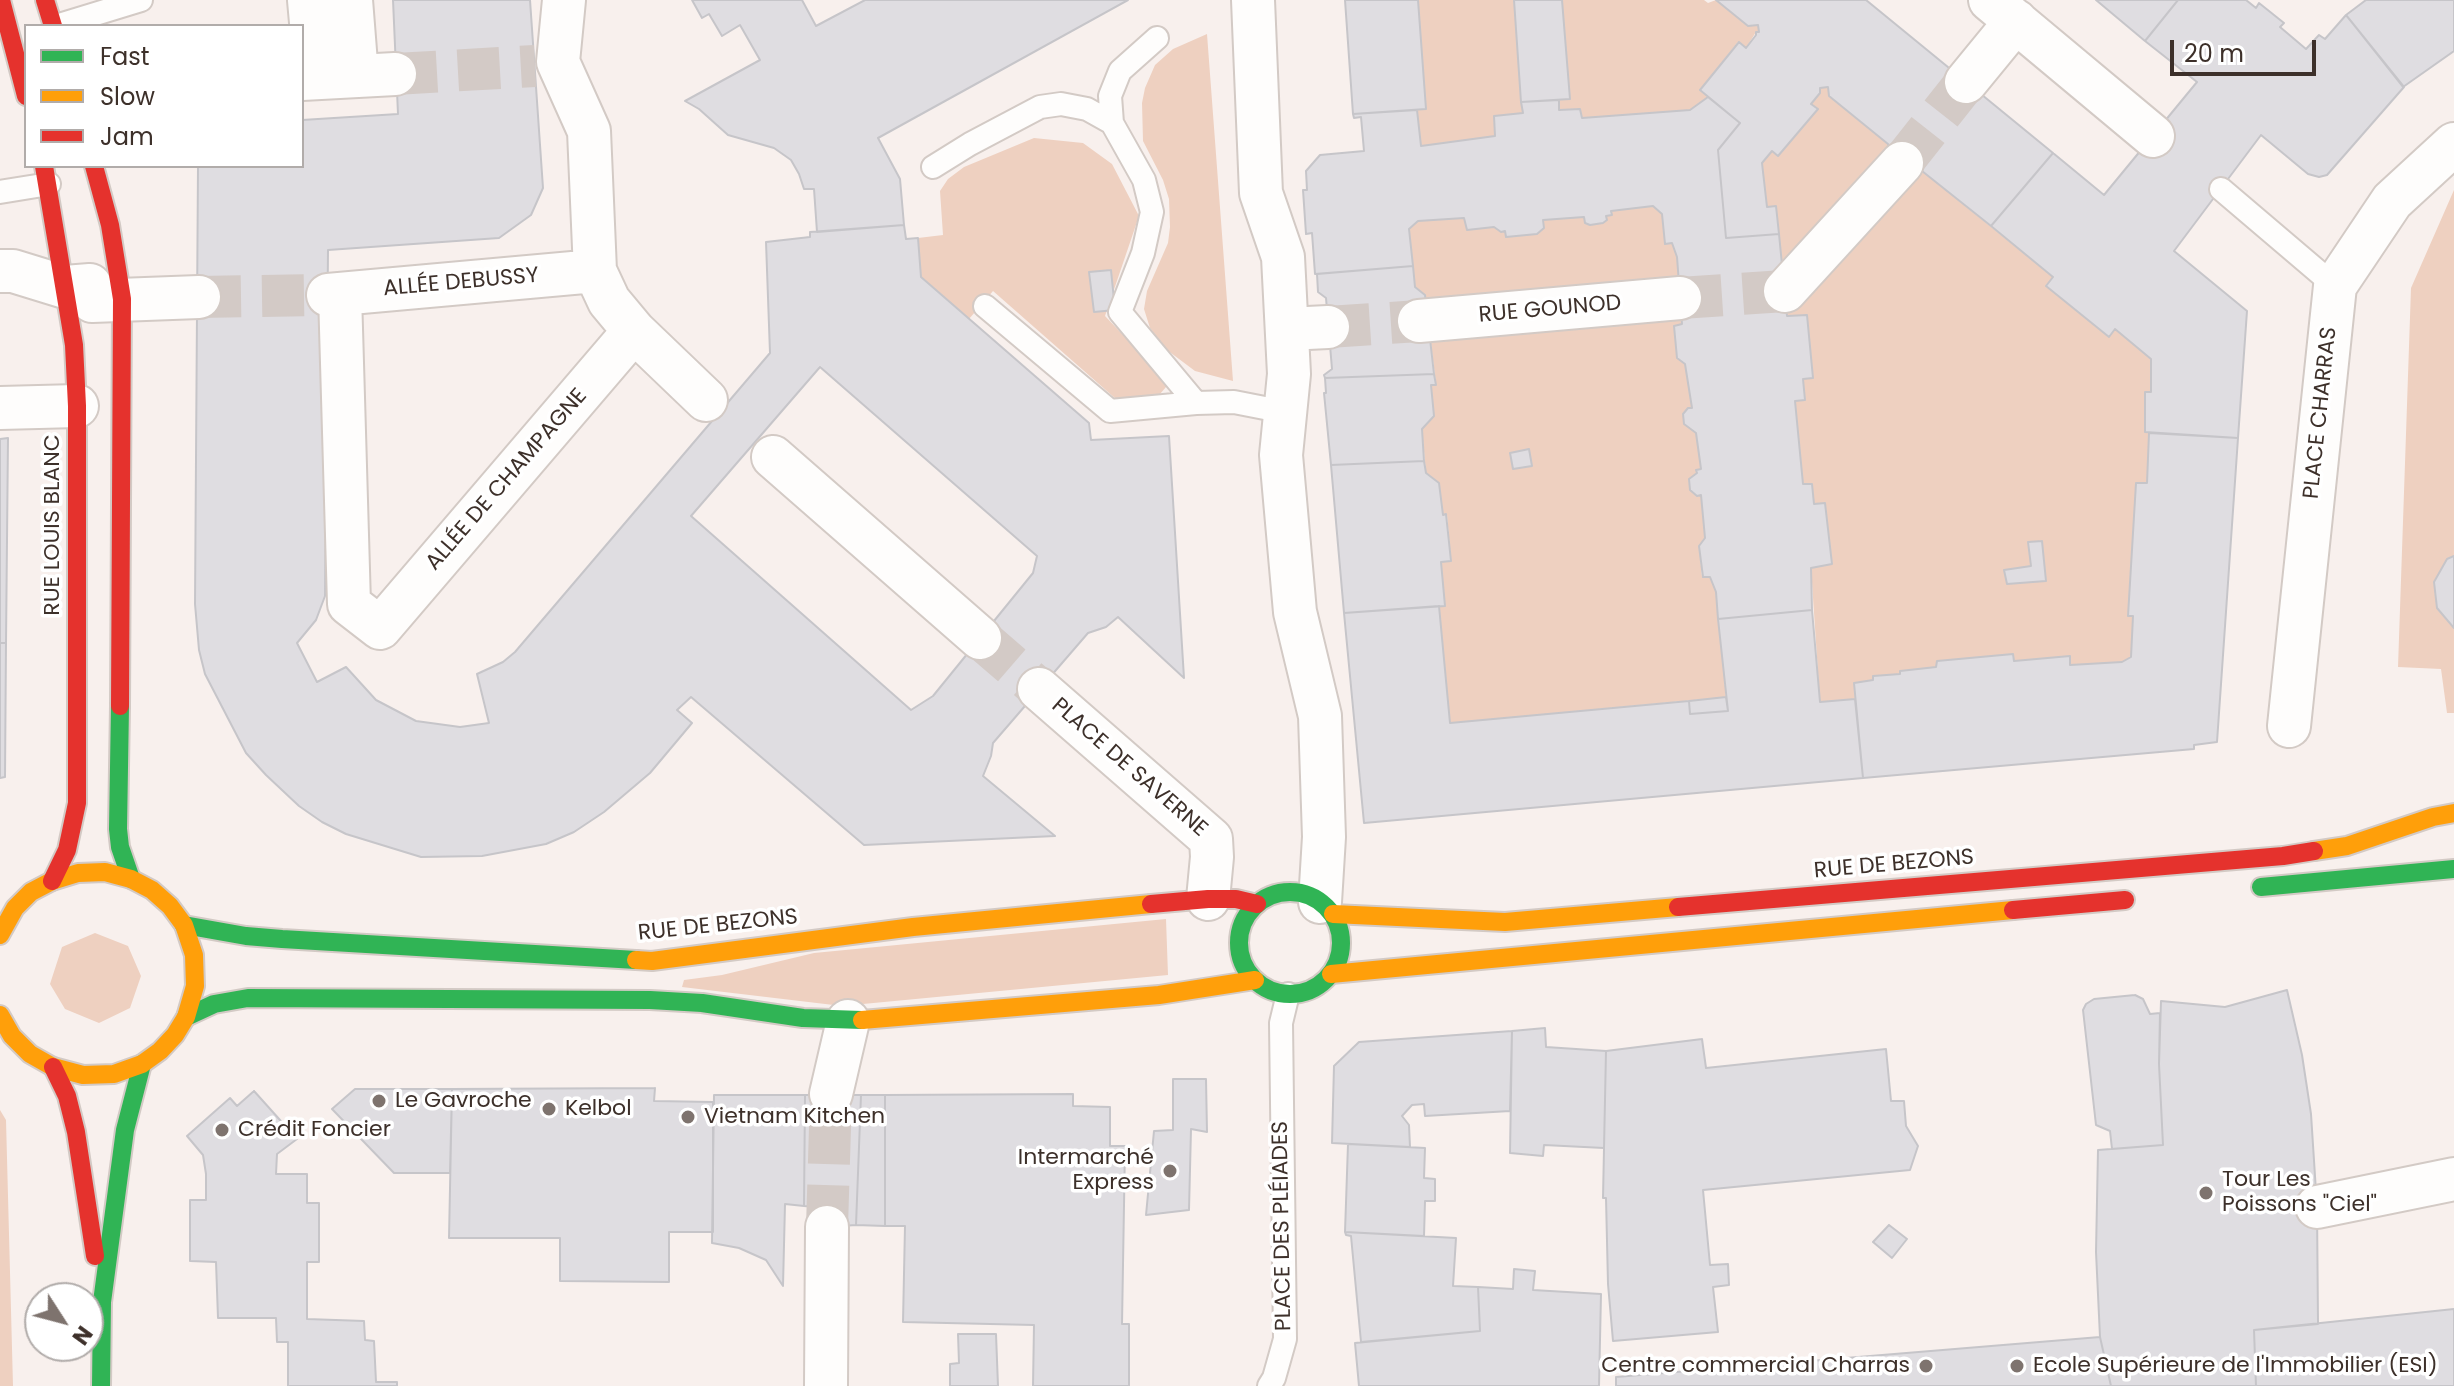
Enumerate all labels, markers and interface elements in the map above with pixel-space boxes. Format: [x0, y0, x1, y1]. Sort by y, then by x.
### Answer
legend [24, 24, 304, 168]
scale bar [2174, 24, 2320, 74]
text: 20 m [2184, 37, 2244, 70]
text: Fast [100, 40, 150, 73]
text: Slow [100, 80, 155, 113]
text: Jam [100, 120, 154, 153]
street label: ALLÉE DEBUSSY [382, 263, 540, 303]
street label: RUE GOUNOD [1478, 291, 1622, 329]
street label: PLACE CHARRAS [2299, 326, 2343, 500]
street label: ALLÉE DE CHAMPAGNE [421, 384, 593, 576]
street label: RUE LOUIS BLANC [40, 434, 66, 616]
street label: PLACE DE SAVERNE [1046, 693, 1212, 843]
street label: RUE DE BEZONS [1813, 845, 1975, 885]
street label: RUE DE BEZONS [637, 904, 799, 948]
place label: Le Gavroche [395, 1088, 532, 1114]
marker: Le Gavroche [370, 1092, 388, 1110]
place label: Kelbol [565, 1096, 632, 1122]
marker: Kelbol [540, 1100, 558, 1118]
place label: Vietnam Kitchen [704, 1104, 885, 1130]
marker: Vietnam Kitchen [679, 1108, 697, 1126]
place label: Crédit Foncier [238, 1117, 391, 1143]
marker: Crédit Foncier [213, 1121, 231, 1139]
street label: PLACE DES PLÉIADES [1268, 1121, 1298, 1331]
place label: Intermarché Express [1018, 1145, 1154, 1196]
marker: Intermarché Express [1161, 1162, 1179, 1180]
place label: Tour Les Poissons "Ciel" [2222, 1167, 2377, 1218]
marker: Tour Les Poissons "Ciel" [2197, 1184, 2215, 1202]
north arrow [24, 1282, 104, 1362]
text: N [65, 1319, 100, 1351]
place label: Centre commercial Charras [1601, 1353, 1910, 1379]
place label: Ecole Supérieure de l'Immobilier (ESI) [2033, 1353, 2438, 1379]
marker: Centre commercial Charras [1917, 1357, 1935, 1375]
marker: Ecole Supérieure de l'Immobilier (ESI) [2008, 1357, 2026, 1375]

